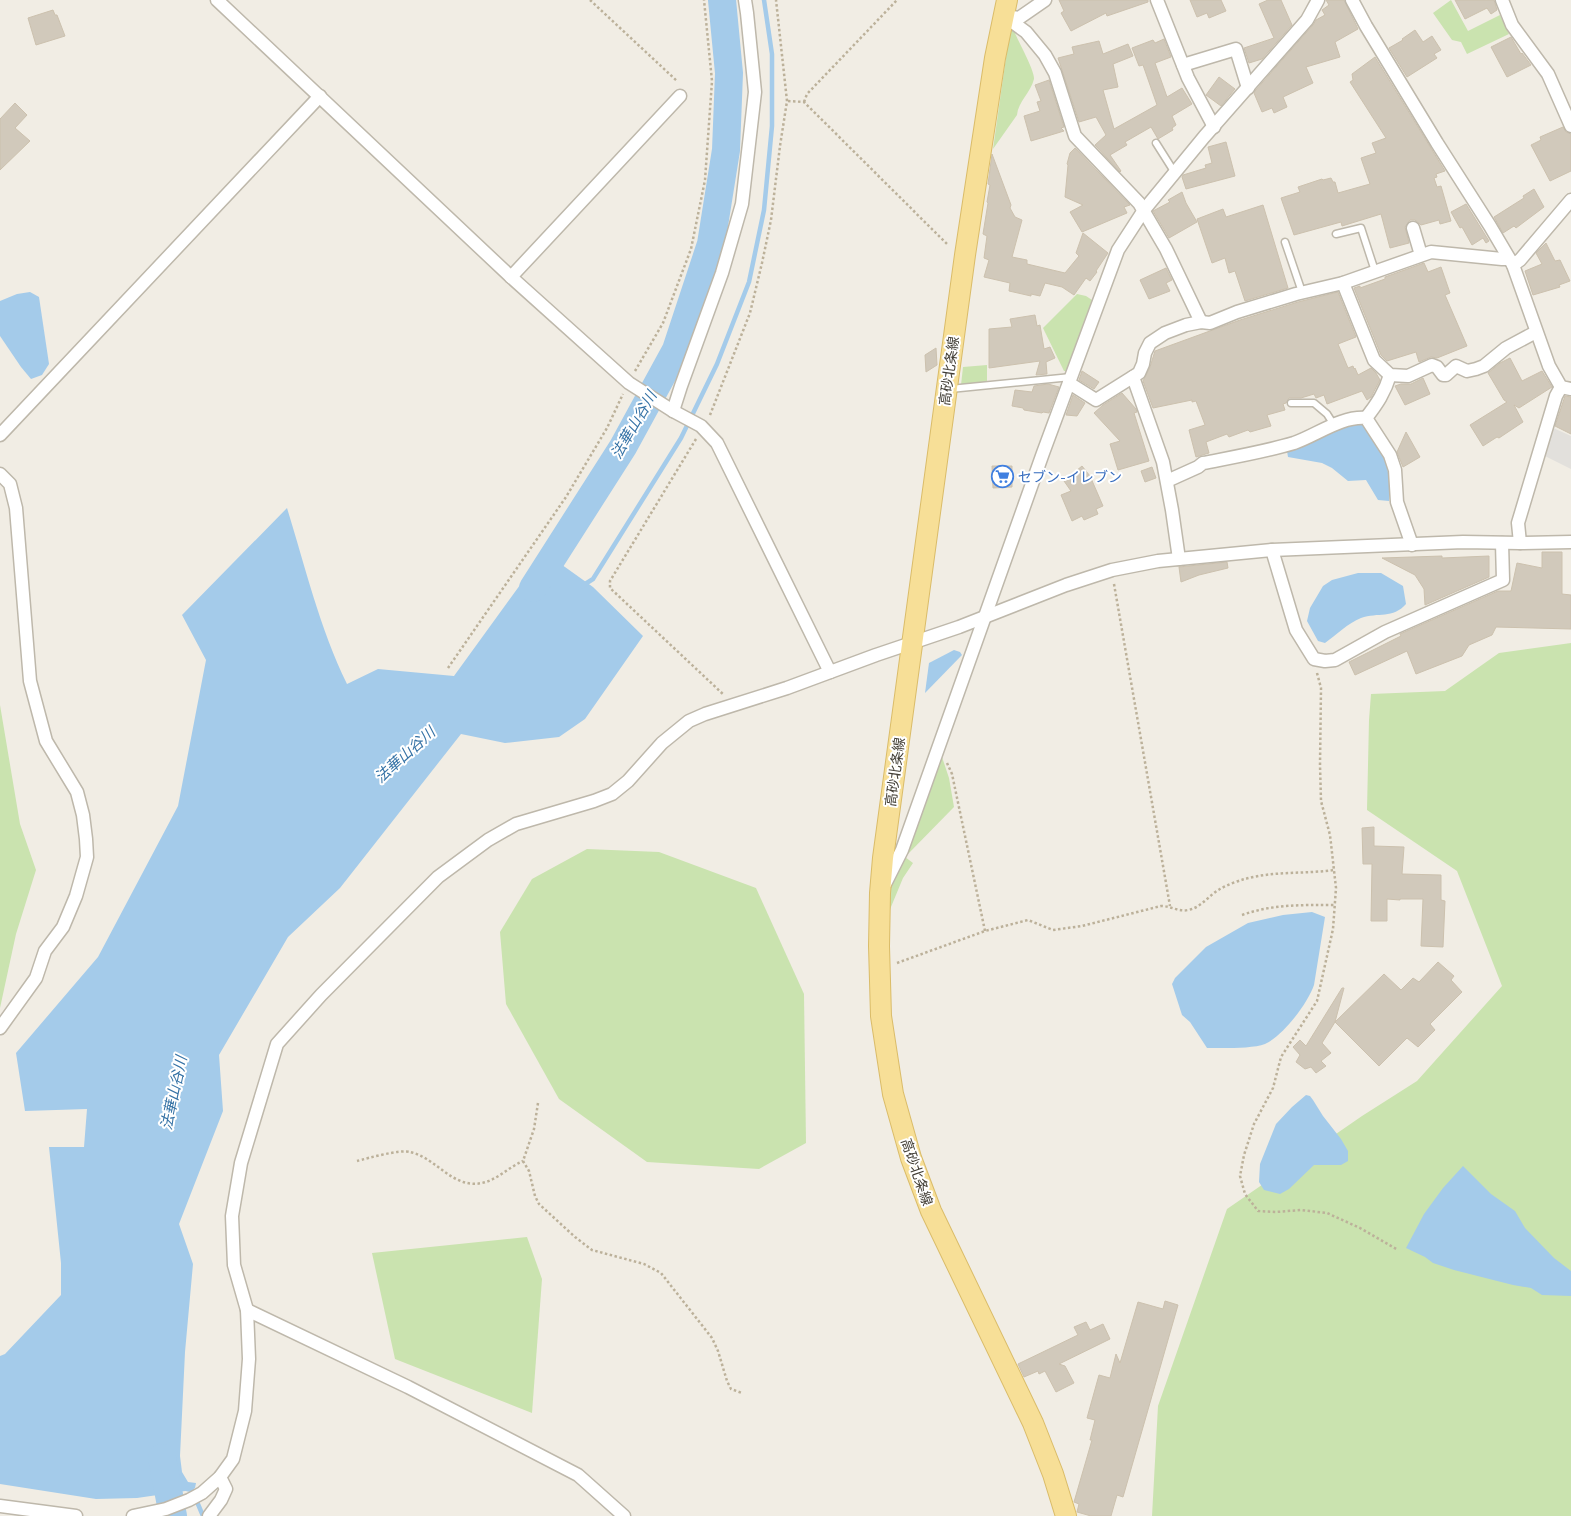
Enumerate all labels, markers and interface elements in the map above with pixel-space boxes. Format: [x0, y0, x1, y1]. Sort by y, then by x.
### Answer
street label: 高砂北条線 [935, 335, 963, 407]
water label: 法華山谷川 [607, 386, 662, 462]
supermarket icon: セブン-イレブン [990, 465, 1014, 489]
place label: セブン-イレブン [1018, 468, 1122, 486]
water label: 法華山谷川 [370, 721, 440, 787]
street label: 高砂北条線 [881, 736, 909, 808]
water label: 法華山谷川 [156, 1052, 191, 1132]
street label: 高砂北条線 [897, 1136, 937, 1208]

